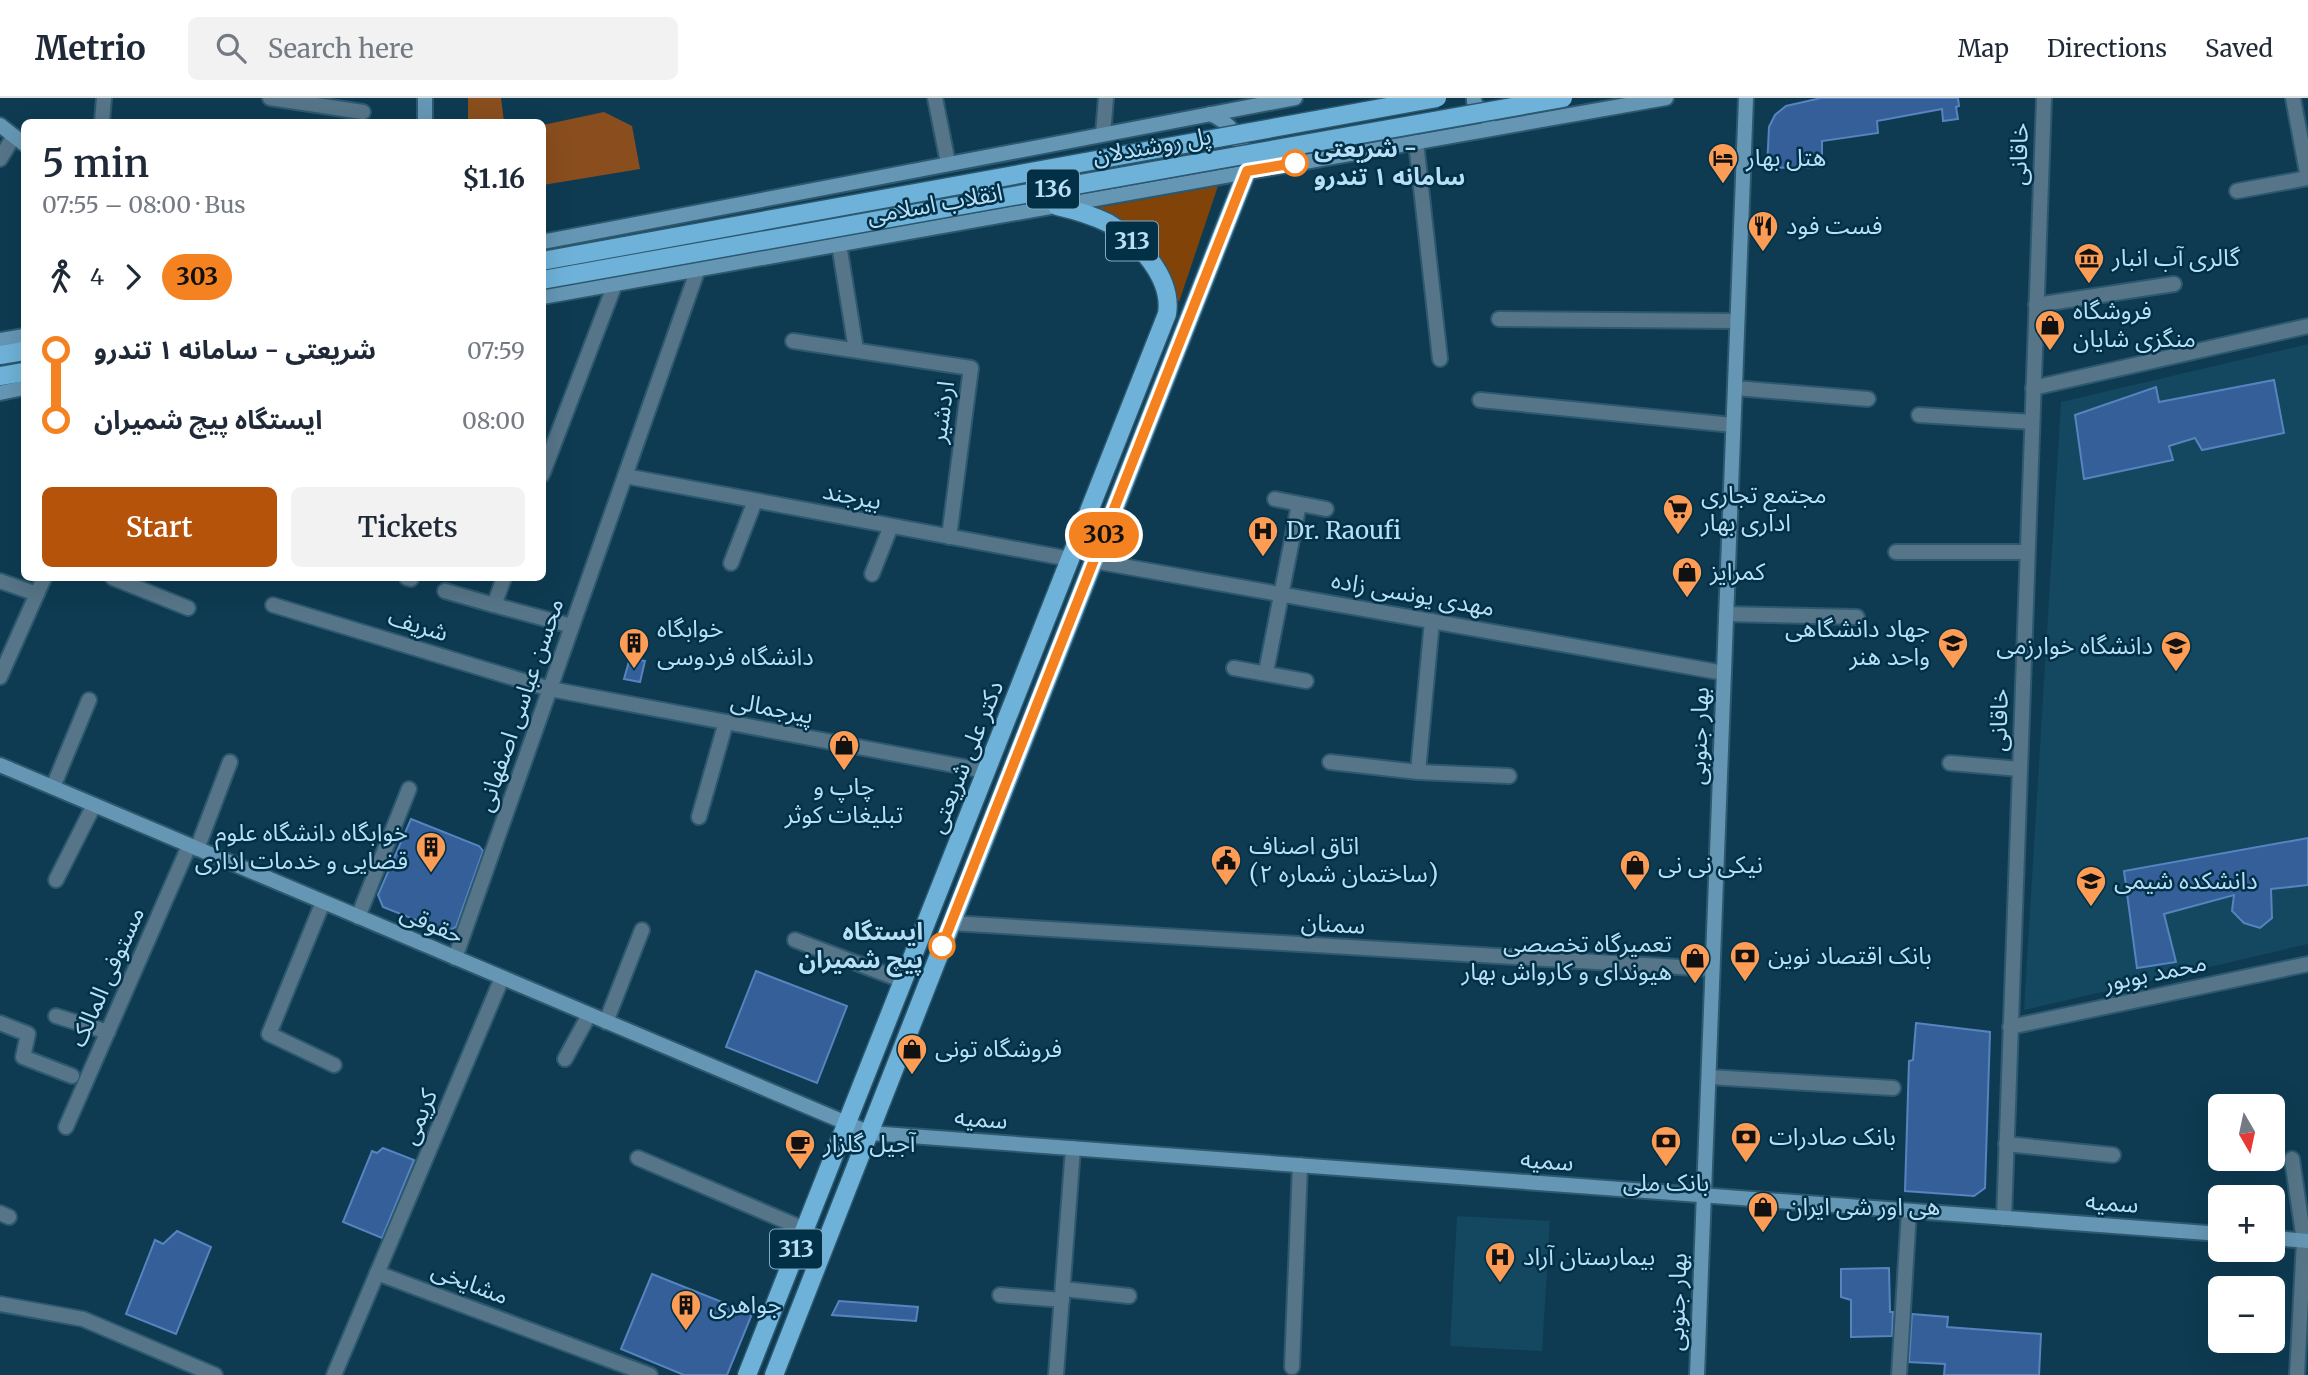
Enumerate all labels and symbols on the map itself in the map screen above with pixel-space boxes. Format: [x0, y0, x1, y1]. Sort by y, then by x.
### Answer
street label: پل روشندلان [1090, 120, 1214, 171]
street label: خاقانی [2002, 122, 2035, 186]
place label: شریعتی - سامانه ۱ تندرو [1314, 133, 1465, 192]
hotel icon: هتل بهار [1706, 141, 1740, 185]
place label: هتل بهار [1745, 142, 1826, 173]
marker: شریعتی - سامانه ۱ تندرو [1282, 150, 1308, 176]
road number: 136 [1027, 170, 1079, 208]
street label: انقلاب اسلامی [865, 176, 1005, 231]
restaurant icon: فست فود [1746, 209, 1780, 253]
place label: فست فود [1786, 210, 1883, 241]
road number: 313 [1106, 222, 1158, 260]
museum icon: گالری آب انبار [2072, 241, 2106, 285]
place label: گالری آب انبار [2111, 242, 2241, 273]
place label: فروشگاه منگزی شایان [2073, 295, 2196, 354]
shop icon: فروشگاه منگزی شایان [2033, 308, 2067, 352]
street label: اردشیر [922, 379, 961, 446]
street label: بیرجند [820, 475, 884, 516]
place label: مجتمع تجاری اداری بهار [1700, 479, 1827, 538]
supermarket icon: مجتمع تجاری اداری بهار [1661, 492, 1695, 536]
line badge: 303 [1064, 512, 1144, 558]
hospital icon: Dr. Raoufi [1246, 514, 1280, 558]
place label: Dr. Raoufi [1286, 515, 1401, 546]
shop icon: کمرایز [1670, 555, 1704, 599]
place label: کمرایز [1709, 556, 1766, 587]
street label: مهدی یونسی زاده [1329, 564, 1497, 623]
street label: محسن عباسی اصفهانی [468, 594, 571, 816]
street label: شریف [384, 601, 452, 648]
place label: خوابگاه دانشگاه فردوسی [657, 613, 814, 672]
place label: جهاد دانشگاهی واحد هنر [1785, 613, 1930, 672]
building icon: خوابگاه دانشگاه فردوسی [617, 626, 651, 670]
school or university icon: جهاد دانشگاهی واحد هنر [1936, 626, 1970, 670]
school or university icon: دانشگاه خوارزمی [2159, 629, 2193, 673]
place label: دانشگاه خوارزمی [1996, 630, 2153, 661]
street label: دکتر علی شریعتی [921, 676, 1010, 838]
street label: پیرجمالی [728, 684, 816, 731]
street label: بهار جنوبی [1681, 687, 1716, 785]
street label: خاقانی [1982, 688, 2015, 752]
shop icon: چاپ و تبلیغات کوثر [827, 728, 861, 772]
place label: چاپ و تبلیغات کوثر [784, 771, 903, 830]
place label: خوابگاه دانشگاه علوم قضایی و خدمات اداری [195, 817, 408, 876]
building icon: خوابگاه دانشگاه علوم قضایی و خدمات اداری [414, 830, 448, 874]
place label: اتاق اصناف (ساختمان شماره ۲) [1249, 830, 1438, 889]
public building icon: اتاق اصناف (ساختمان شماره ۲) [1209, 843, 1243, 887]
shop icon: نیکی نی نی [1618, 848, 1652, 892]
place label: نیکی نی نی [1658, 849, 1763, 880]
school or university icon: دانشکده شیمی [2074, 864, 2108, 908]
place label: دانشکده شیمی [2114, 865, 2258, 896]
street label: حقوقی [396, 896, 469, 951]
street label: مستوفی المالک [62, 902, 151, 1052]
street label: سمنان [1300, 906, 1366, 941]
place label: ایستگاه پیچ شمیران [799, 916, 923, 978]
place label: تعمیرگاه تخصصی هیوندای و کارواش بهار [1460, 928, 1672, 987]
marker: ایستگاه پیچ شمیران [929, 933, 955, 959]
bank icon: بانک اقتصاد نوین [1728, 939, 1762, 983]
place label: بانک اقتصاد نوین [1768, 940, 1932, 971]
shop icon: تعمیرگاه تخصصی هیوندای و کارواش بهار [1678, 941, 1712, 985]
street label: محمد بوبور [2100, 946, 2209, 999]
shop icon: فروشگاه تونی [895, 1032, 929, 1076]
place label: فروشگاه تونی [935, 1033, 1062, 1064]
street label: کریمی [393, 1083, 444, 1149]
north arrow [2208, 1094, 2286, 1171]
street label: سمیه [953, 1101, 1009, 1136]
bank icon: بانک صادرات [1729, 1120, 1763, 1164]
place label: بانک صادرات [1769, 1121, 1896, 1152]
bank icon: بانک ملی [1649, 1124, 1683, 1168]
cafe icon: آجیل گلزار [783, 1127, 817, 1171]
place label: آجیل گلزار [822, 1128, 916, 1159]
street label: سمیه [1519, 1143, 1575, 1178]
place label: بانک ملی [1623, 1167, 1709, 1198]
street label: سمیه [2084, 1185, 2140, 1220]
shop icon: هی اور شی ایران [1746, 1190, 1780, 1234]
place label: هی اور شی ایران [1786, 1191, 1940, 1222]
road number: 313 [770, 1230, 822, 1268]
hospital icon: بیمارستان آراد [1483, 1240, 1517, 1284]
place label: بیمارستان آراد [1523, 1241, 1655, 1272]
street label: بهار جنوبی [1659, 1253, 1694, 1351]
street label: مشایخی [427, 1254, 513, 1311]
building icon: جواهری [669, 1288, 703, 1332]
place label: جواهری [709, 1289, 782, 1320]

